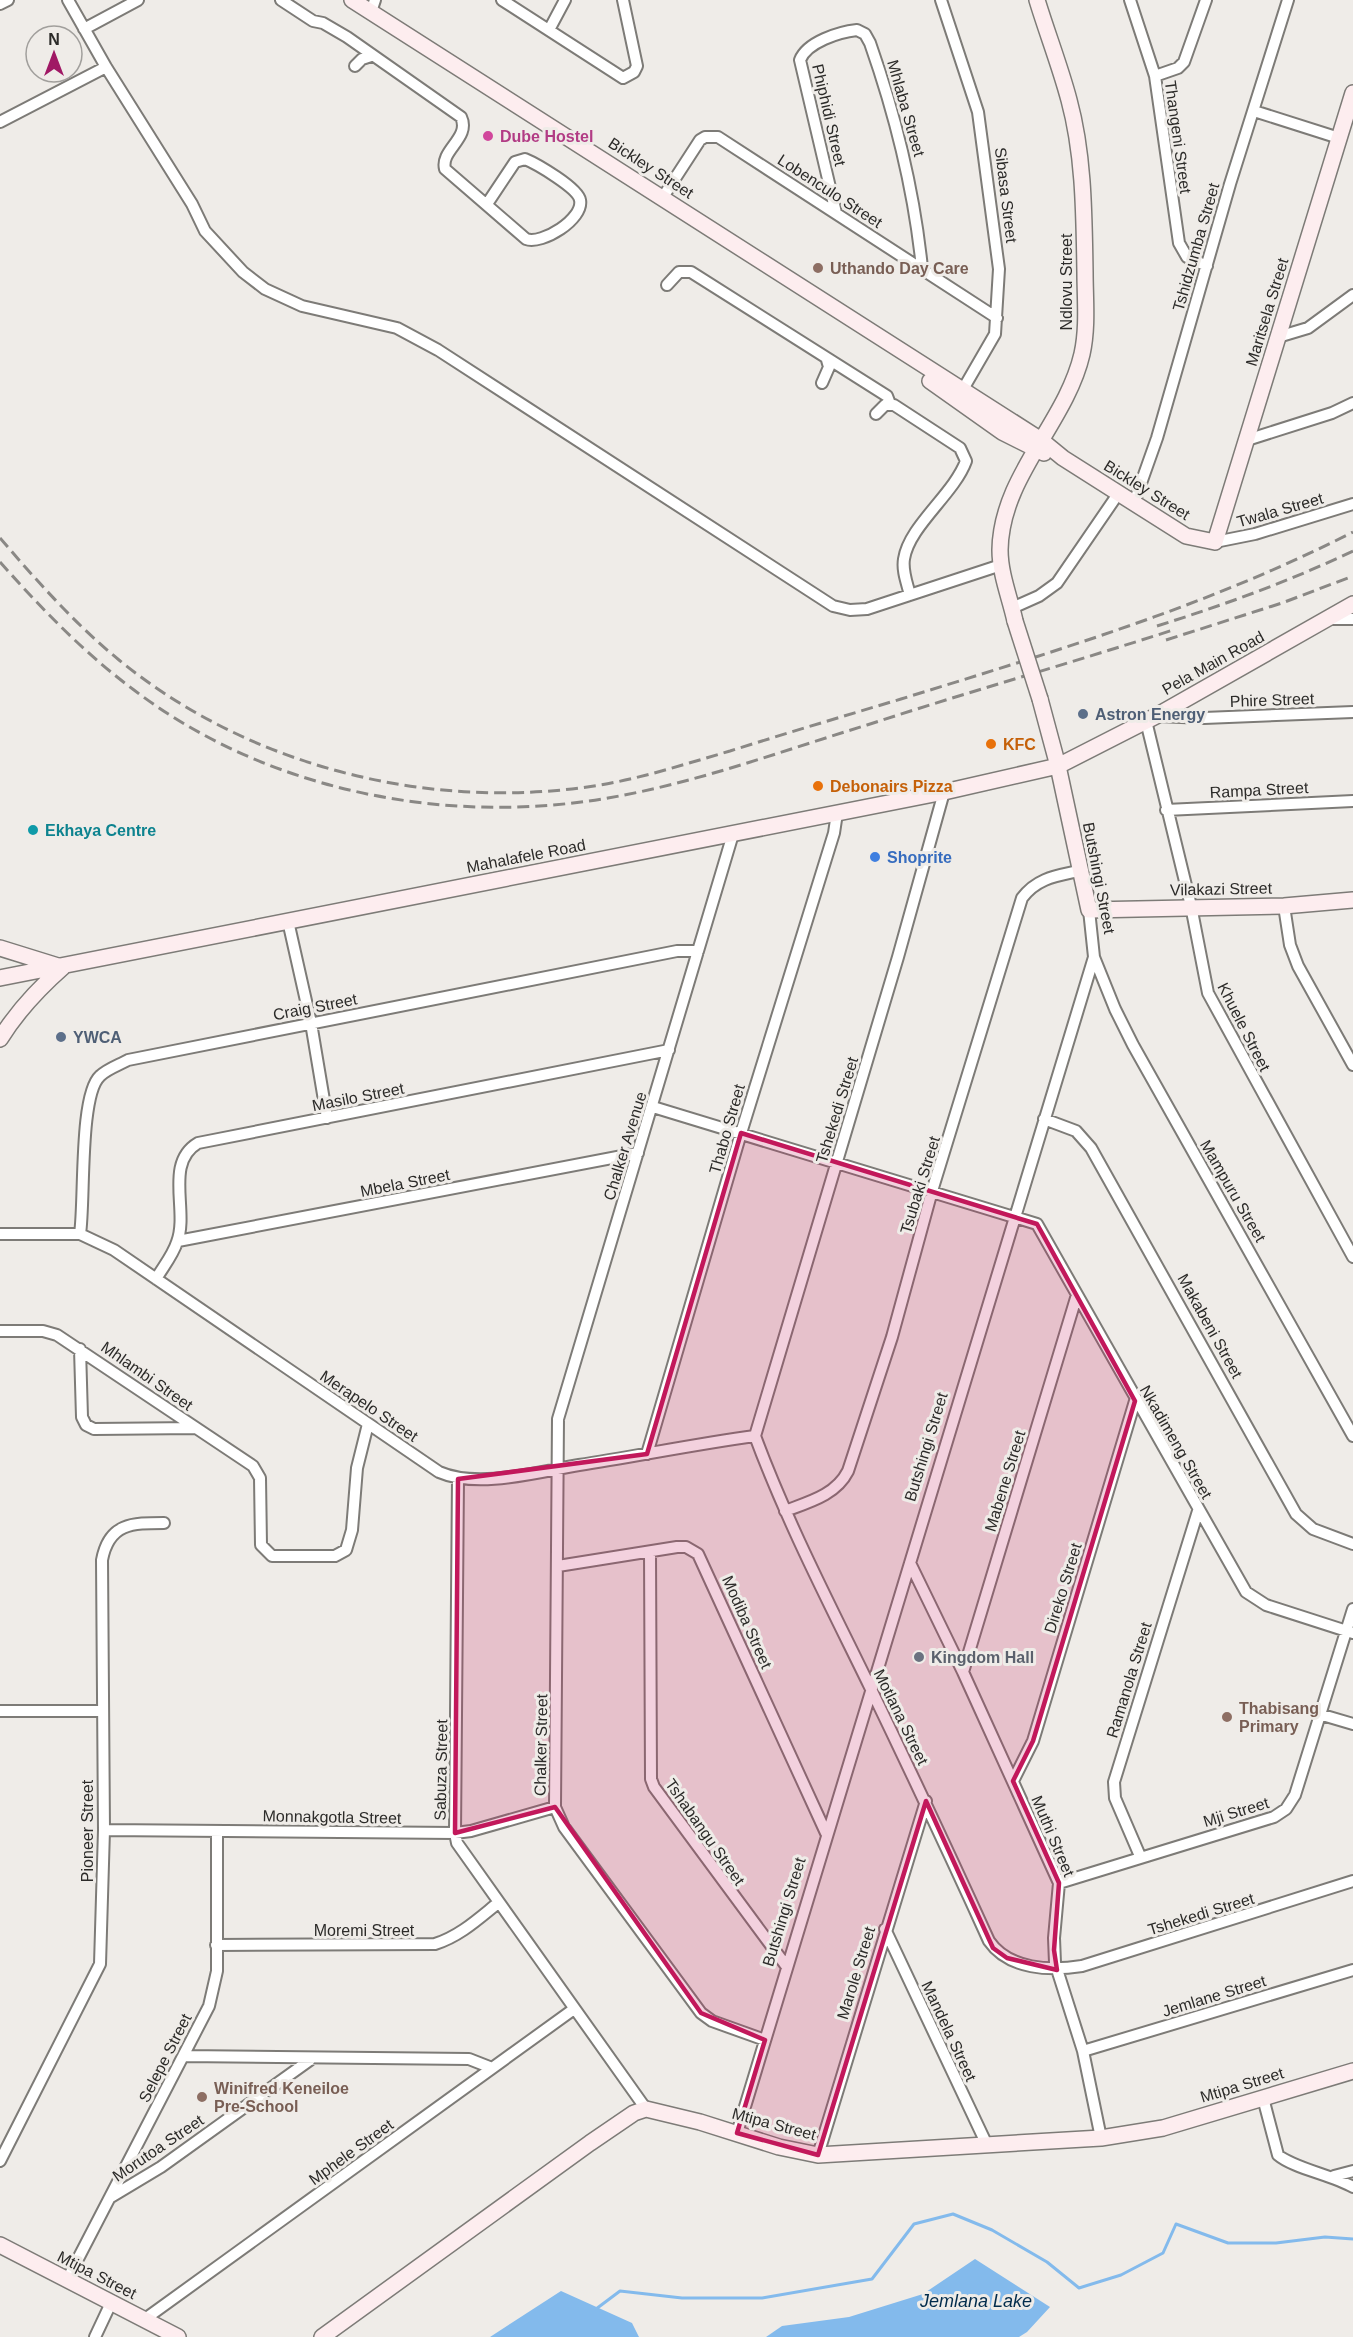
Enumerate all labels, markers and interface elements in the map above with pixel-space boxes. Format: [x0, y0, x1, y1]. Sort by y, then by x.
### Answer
north arrow [24, 24, 84, 84]
text: N [48, 31, 60, 48]
street label: Mhlaba Street [884, 58, 928, 159]
street label: Phiphidi Street [809, 62, 849, 168]
street label: Thangeni Street [1162, 79, 1194, 195]
place label: Dube Hostel [500, 128, 593, 145]
marker: Dube Hostel [481, 129, 495, 143]
street label: Bickley Street [605, 134, 697, 202]
street label: Sibasa Street [992, 146, 1020, 244]
street label: Lobenculo Street [775, 151, 886, 231]
street label: Tshidzumba Street [1170, 180, 1223, 313]
street label: Ndlovu Street [1058, 233, 1075, 330]
street label: Maritsela Street [1242, 255, 1292, 368]
place label: Uthando Day Care [830, 260, 969, 277]
marker: Uthando Day Care [811, 261, 825, 275]
street label: Bickley Street [1101, 457, 1193, 523]
street label: Twala Street [1235, 489, 1326, 530]
street label: Pela Main Road [1159, 628, 1267, 698]
street label: Phire Street [1229, 690, 1315, 710]
place label: Astron Energy [1095, 706, 1205, 723]
marker: Astron Energy [1076, 707, 1090, 721]
place label: KFC [1003, 736, 1036, 753]
marker: KFC [984, 737, 998, 751]
place label: Debonairs Pizza [830, 778, 953, 795]
marker: Debonairs Pizza [811, 779, 825, 793]
street label: Rampa Street [1209, 779, 1309, 801]
street label: Butshingi Street [1080, 821, 1118, 936]
place label: Ekhaya Centre [45, 822, 156, 839]
marker: Ekhaya Centre [26, 823, 40, 837]
street label: Mahalafele Road [465, 836, 587, 876]
place label: Shoprite [887, 849, 952, 866]
marker: Shoprite [868, 850, 882, 864]
street label: Vilakazi Street [1170, 880, 1273, 898]
street label: Khuele Street [1214, 980, 1274, 1075]
street label: Craig Street [271, 990, 359, 1023]
place label: YWCA [73, 1029, 122, 1046]
marker: YWCA [54, 1030, 68, 1044]
street label: Tshekedi Street [813, 1054, 861, 1165]
street label: Masilo Street [311, 1080, 406, 1114]
street label: Thabo Street [706, 1082, 748, 1176]
street label: Chalker Avenue [600, 1090, 650, 1202]
street label: Tsubaki Street [897, 1134, 943, 1236]
street label: Mampuru Street [1197, 1137, 1269, 1245]
street label: Mbela Street [359, 1166, 452, 1200]
street label: Makabeni Street [1174, 1271, 1246, 1382]
street label: Mhlambi Street [98, 1338, 196, 1414]
street label: Merapelo Street [317, 1367, 421, 1445]
street label: Nkadimeng Street [1137, 1382, 1216, 1502]
street label: Butshingi Street [901, 1390, 951, 1503]
street label: Mabene Street [982, 1428, 1029, 1534]
street label: Direko Street [1041, 1540, 1085, 1635]
street label: Modiba Street [719, 1573, 775, 1671]
street label: Ramanola Street [1103, 1620, 1155, 1740]
place label: Kingdom Hall [931, 1649, 1034, 1666]
marker: Kingdom Hall [912, 1650, 926, 1664]
street label: Motlana Street [871, 1667, 932, 1768]
street label: Chalker Street [532, 1693, 550, 1796]
place label: Thabisang Primary [1239, 1700, 1319, 1735]
marker: Thabisang Primary [1220, 1710, 1234, 1724]
street label: Sabuza Street [432, 1719, 450, 1821]
street label: Tshabangu Street [662, 1776, 748, 1889]
street label: Pioneer Street [79, 1779, 96, 1882]
street label: Muthi Street [1028, 1793, 1078, 1880]
street label: Mji Street [1201, 1794, 1271, 1830]
street label: Monnakgotla Street [262, 1807, 402, 1827]
street label: Butshingi Street [759, 1855, 809, 1968]
street label: Tshekedi Street [1146, 1890, 1257, 1938]
street label: Moremi Street [314, 1922, 415, 1939]
street label: Marole Street [834, 1924, 878, 2021]
street label: Jemlane Street [1160, 1972, 1268, 2020]
street label: Mandela Street [918, 1978, 980, 2084]
street label: Selepe Street [135, 2010, 195, 2105]
street label: Mtipa Street [1198, 2064, 1286, 2106]
place label: Winifred Keneiloe Pre-School [214, 2080, 349, 2115]
marker: Winifred Keneiloe Pre-School [195, 2090, 209, 2104]
street label: Mtipa Street [730, 2105, 818, 2144]
street label: Morutoa Street [109, 2111, 207, 2185]
street label: Mphele Street [306, 2116, 397, 2188]
street label: Mtipa Street [55, 2248, 140, 2302]
water label: Jemlana Lake [919, 2291, 1032, 2311]

